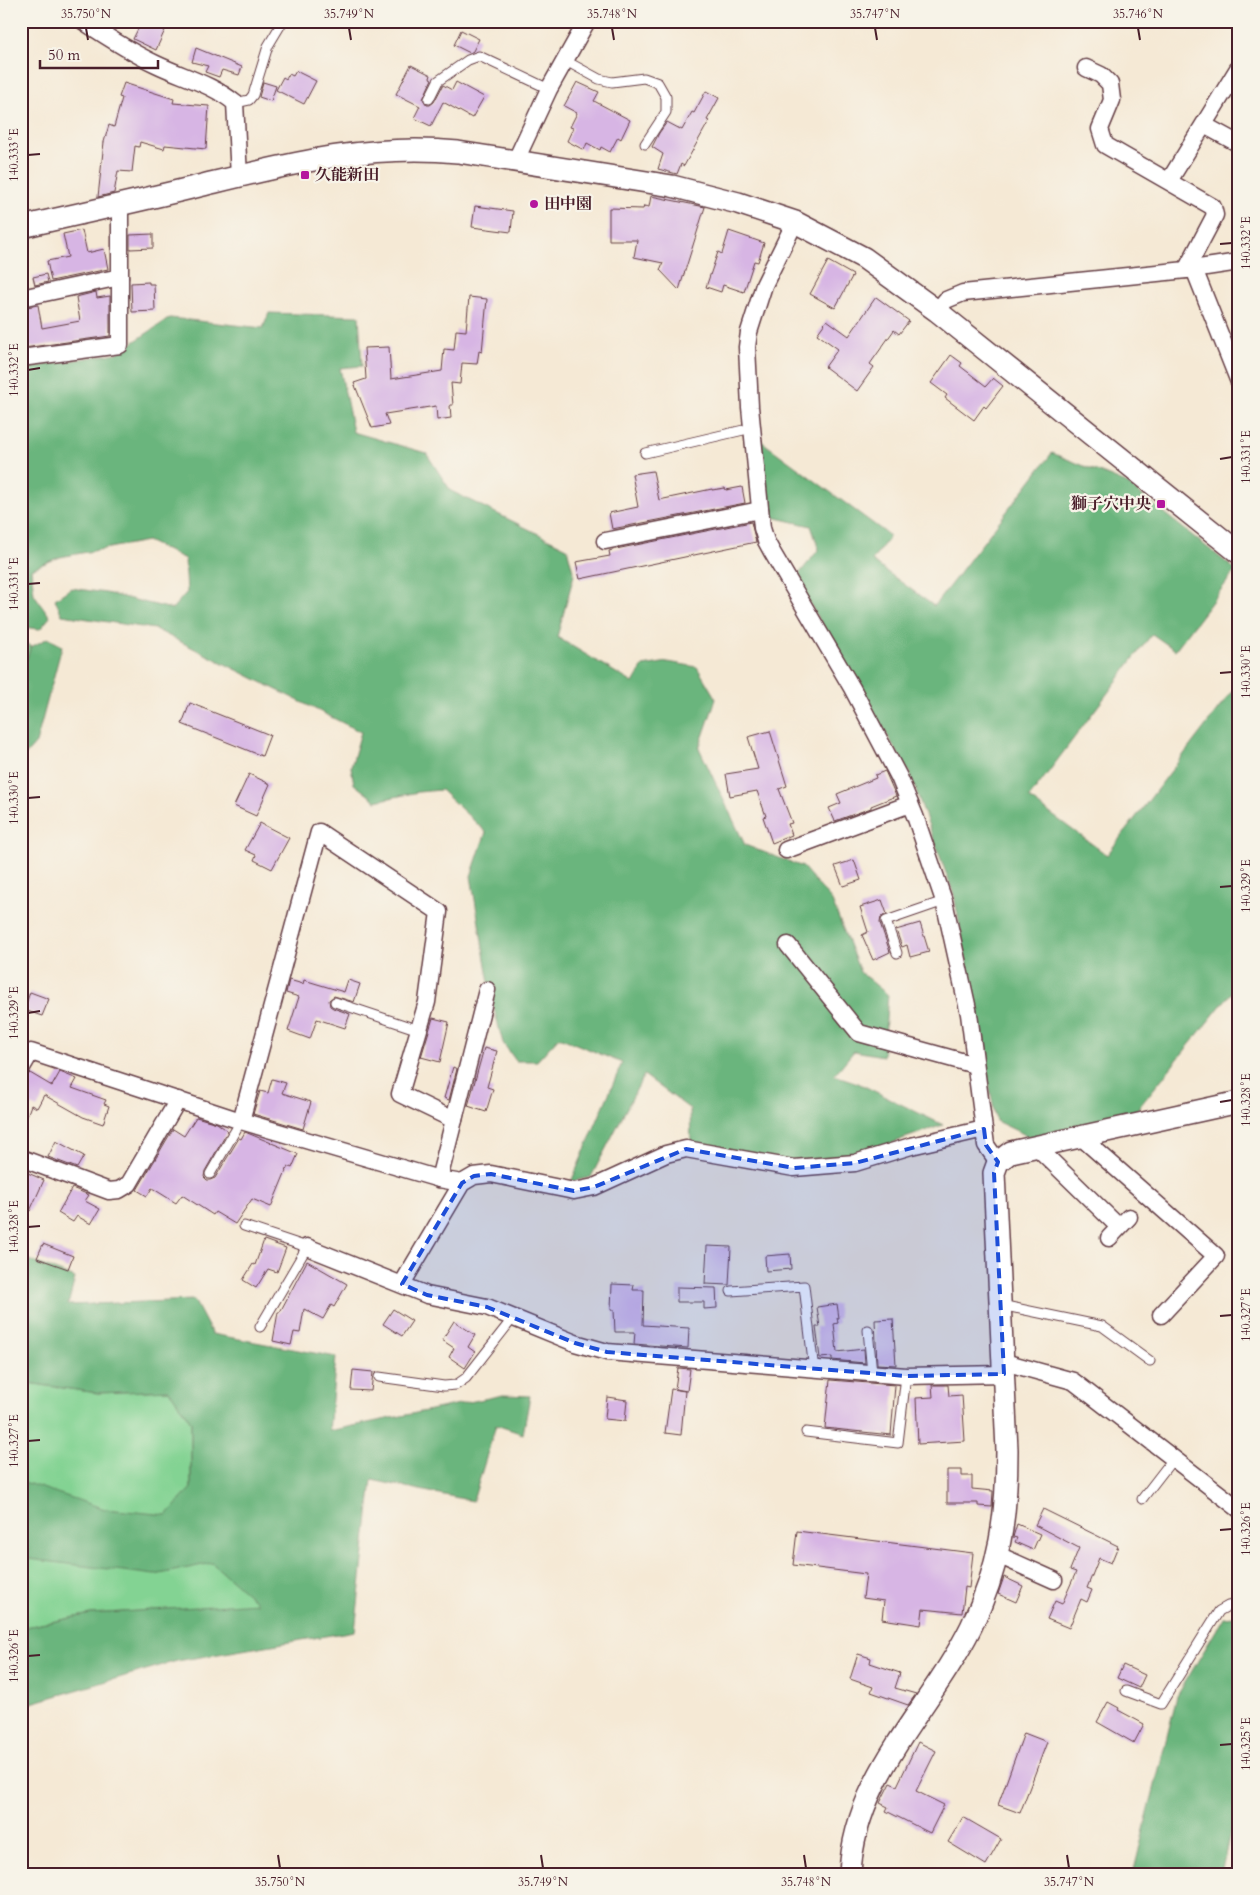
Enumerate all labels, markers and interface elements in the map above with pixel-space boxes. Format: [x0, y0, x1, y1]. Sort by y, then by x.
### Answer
text: 35.750°N [61, 6, 112, 22]
text: 35.749°N [324, 6, 375, 22]
text: 35.748°N [587, 6, 638, 22]
text: 35.747°N [850, 6, 901, 22]
text: 35.746°N [1113, 6, 1164, 22]
scale bar [40, 38, 158, 70]
text: 50 m [48, 45, 80, 65]
text: 140.333°E [6, 128, 22, 182]
place label: 久能新田 [315, 164, 379, 186]
marker: 久能新田 [299, 169, 311, 181]
place label: 田中園 [544, 193, 592, 215]
marker: 田中園 [528, 198, 540, 210]
text: 140.332°E [1238, 216, 1254, 270]
text: 140.332°E [6, 343, 22, 397]
text: 140.331°E [1238, 430, 1254, 484]
place label: 獅子穴中央 [1071, 493, 1151, 515]
marker: 獅子穴中央 [1155, 498, 1167, 510]
text: 140.331°E [6, 557, 22, 611]
text: 140.330°E [1238, 645, 1254, 699]
text: 140.330°E [6, 771, 22, 825]
text: 140.329°E [1238, 859, 1254, 913]
text: 140.329°E [6, 986, 22, 1040]
text: 140.328°E [1238, 1073, 1254, 1127]
text: 140.328°E [6, 1200, 22, 1254]
text: 140.327°E [1238, 1288, 1254, 1342]
text: 140.327°E [6, 1414, 22, 1468]
text: 140.326°E [1238, 1502, 1254, 1556]
text: 140.326°E [6, 1629, 22, 1683]
text: 140.325°E [1238, 1717, 1254, 1771]
text: 35.750°N [255, 1874, 306, 1890]
text: 35.749°N [518, 1874, 569, 1890]
text: 35.748°N [781, 1874, 832, 1890]
text: 35.747°N [1044, 1874, 1095, 1890]

